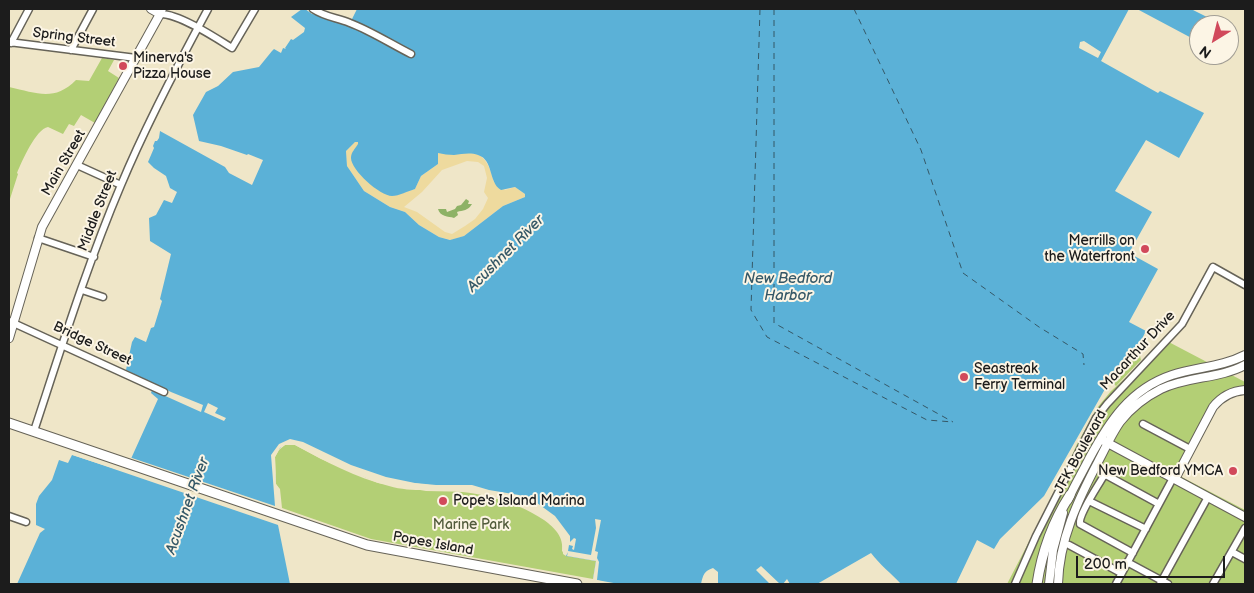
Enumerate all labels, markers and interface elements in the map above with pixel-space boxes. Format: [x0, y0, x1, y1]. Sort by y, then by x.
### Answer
north arrow [1189, 15, 1239, 65]
street label: Spring Street [32, 25, 116, 51]
text: N [1196, 42, 1215, 62]
place label: Minerva's Pizza House [133, 50, 211, 82]
marker: Minerva's Pizza House [117, 60, 129, 72]
street label: Main Street [38, 127, 90, 199]
street label: Middle Street [75, 168, 121, 254]
water label: Acushnet River [464, 212, 548, 296]
place label: Merrills on the Waterfront [1045, 233, 1135, 266]
marker: Merrills on the Waterfront [1139, 243, 1151, 255]
water label: New Bedford Harbor [744, 270, 832, 305]
street label: Macarthur Drive [1097, 308, 1179, 394]
street label: Bridge Street [50, 319, 134, 369]
place label: Seastreak Ferry Terminal [974, 361, 1065, 394]
marker: Seastreak Ferry Terminal [958, 371, 970, 383]
street label: JFK Boulevard [1051, 407, 1111, 497]
water label: Acushnet River [162, 455, 214, 557]
place label: New Bedford YMCA [1098, 463, 1223, 479]
marker: New Bedford YMCA [1227, 465, 1239, 477]
place label: Pope's Island Marina [453, 493, 585, 509]
marker: Pope's Island Marina [437, 495, 449, 507]
park label: Marine Park [433, 517, 509, 533]
street label: Popes Island [391, 529, 475, 559]
scale bar [1079, 546, 1228, 578]
text: 200 m [1084, 555, 1127, 574]

